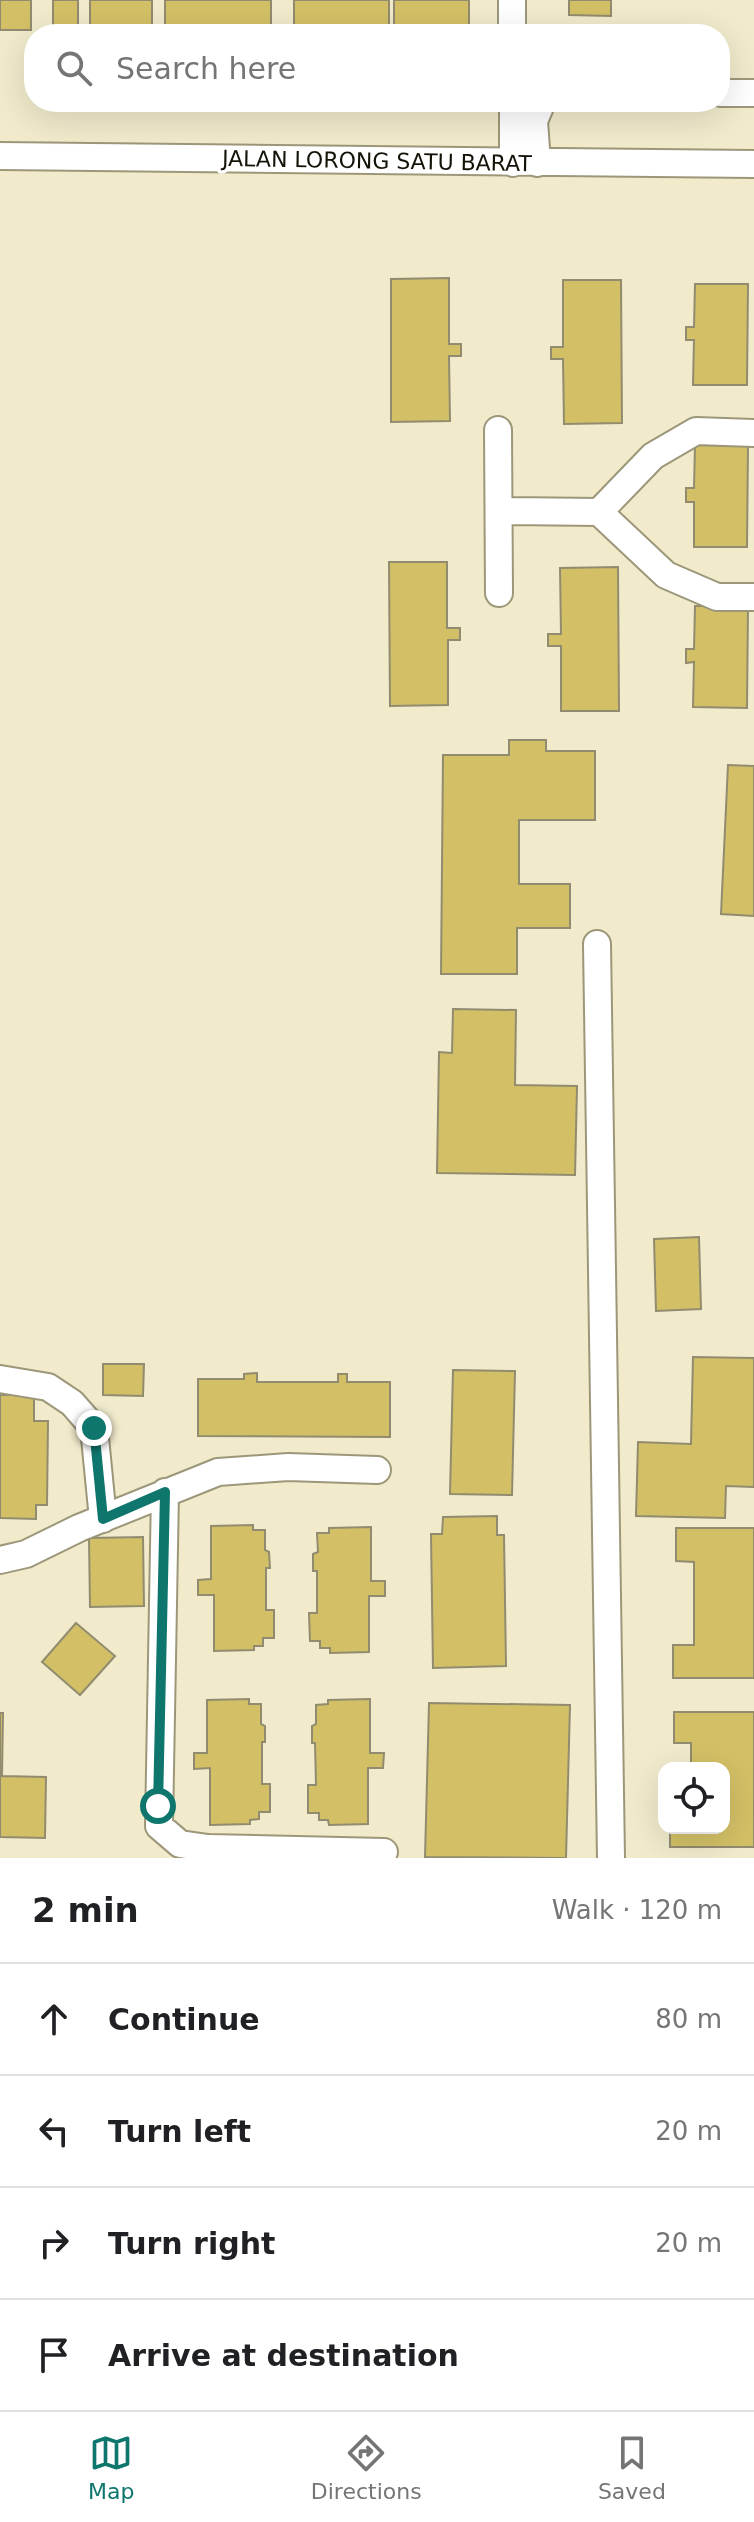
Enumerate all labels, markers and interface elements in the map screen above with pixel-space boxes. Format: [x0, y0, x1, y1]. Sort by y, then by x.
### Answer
search box [24, 24, 730, 112]
icon: search [52, 46, 96, 90]
text: Search here [116, 51, 296, 86]
street label: JALAN LORONG SATU BARAT [220, 146, 533, 176]
route end [76, 1410, 112, 1446]
map controls [658, 1762, 730, 1834]
button: locate [658, 1762, 730, 1834]
route start [140, 1788, 176, 1824]
text: 2 min [32, 1890, 139, 1930]
text: Walk · 120 m [552, 1895, 722, 1925]
icon: ahead [32, 1997, 76, 2041]
text: Continue [108, 2002, 260, 2037]
text: 80 m [655, 2004, 722, 2034]
icon: left [32, 2109, 76, 2153]
text: Turn left [108, 2114, 251, 2149]
text: 20 m [655, 2116, 722, 2146]
icon: right [32, 2221, 76, 2265]
text: Turn right [108, 2226, 275, 2261]
text: 20 m [655, 2228, 722, 2258]
icon: arrive [32, 2333, 76, 2377]
text: Arrive at destination [108, 2338, 459, 2373]
tab: Map [88, 2431, 135, 2504]
tab: Directions [311, 2431, 422, 2504]
tab: Saved [598, 2431, 666, 2504]

